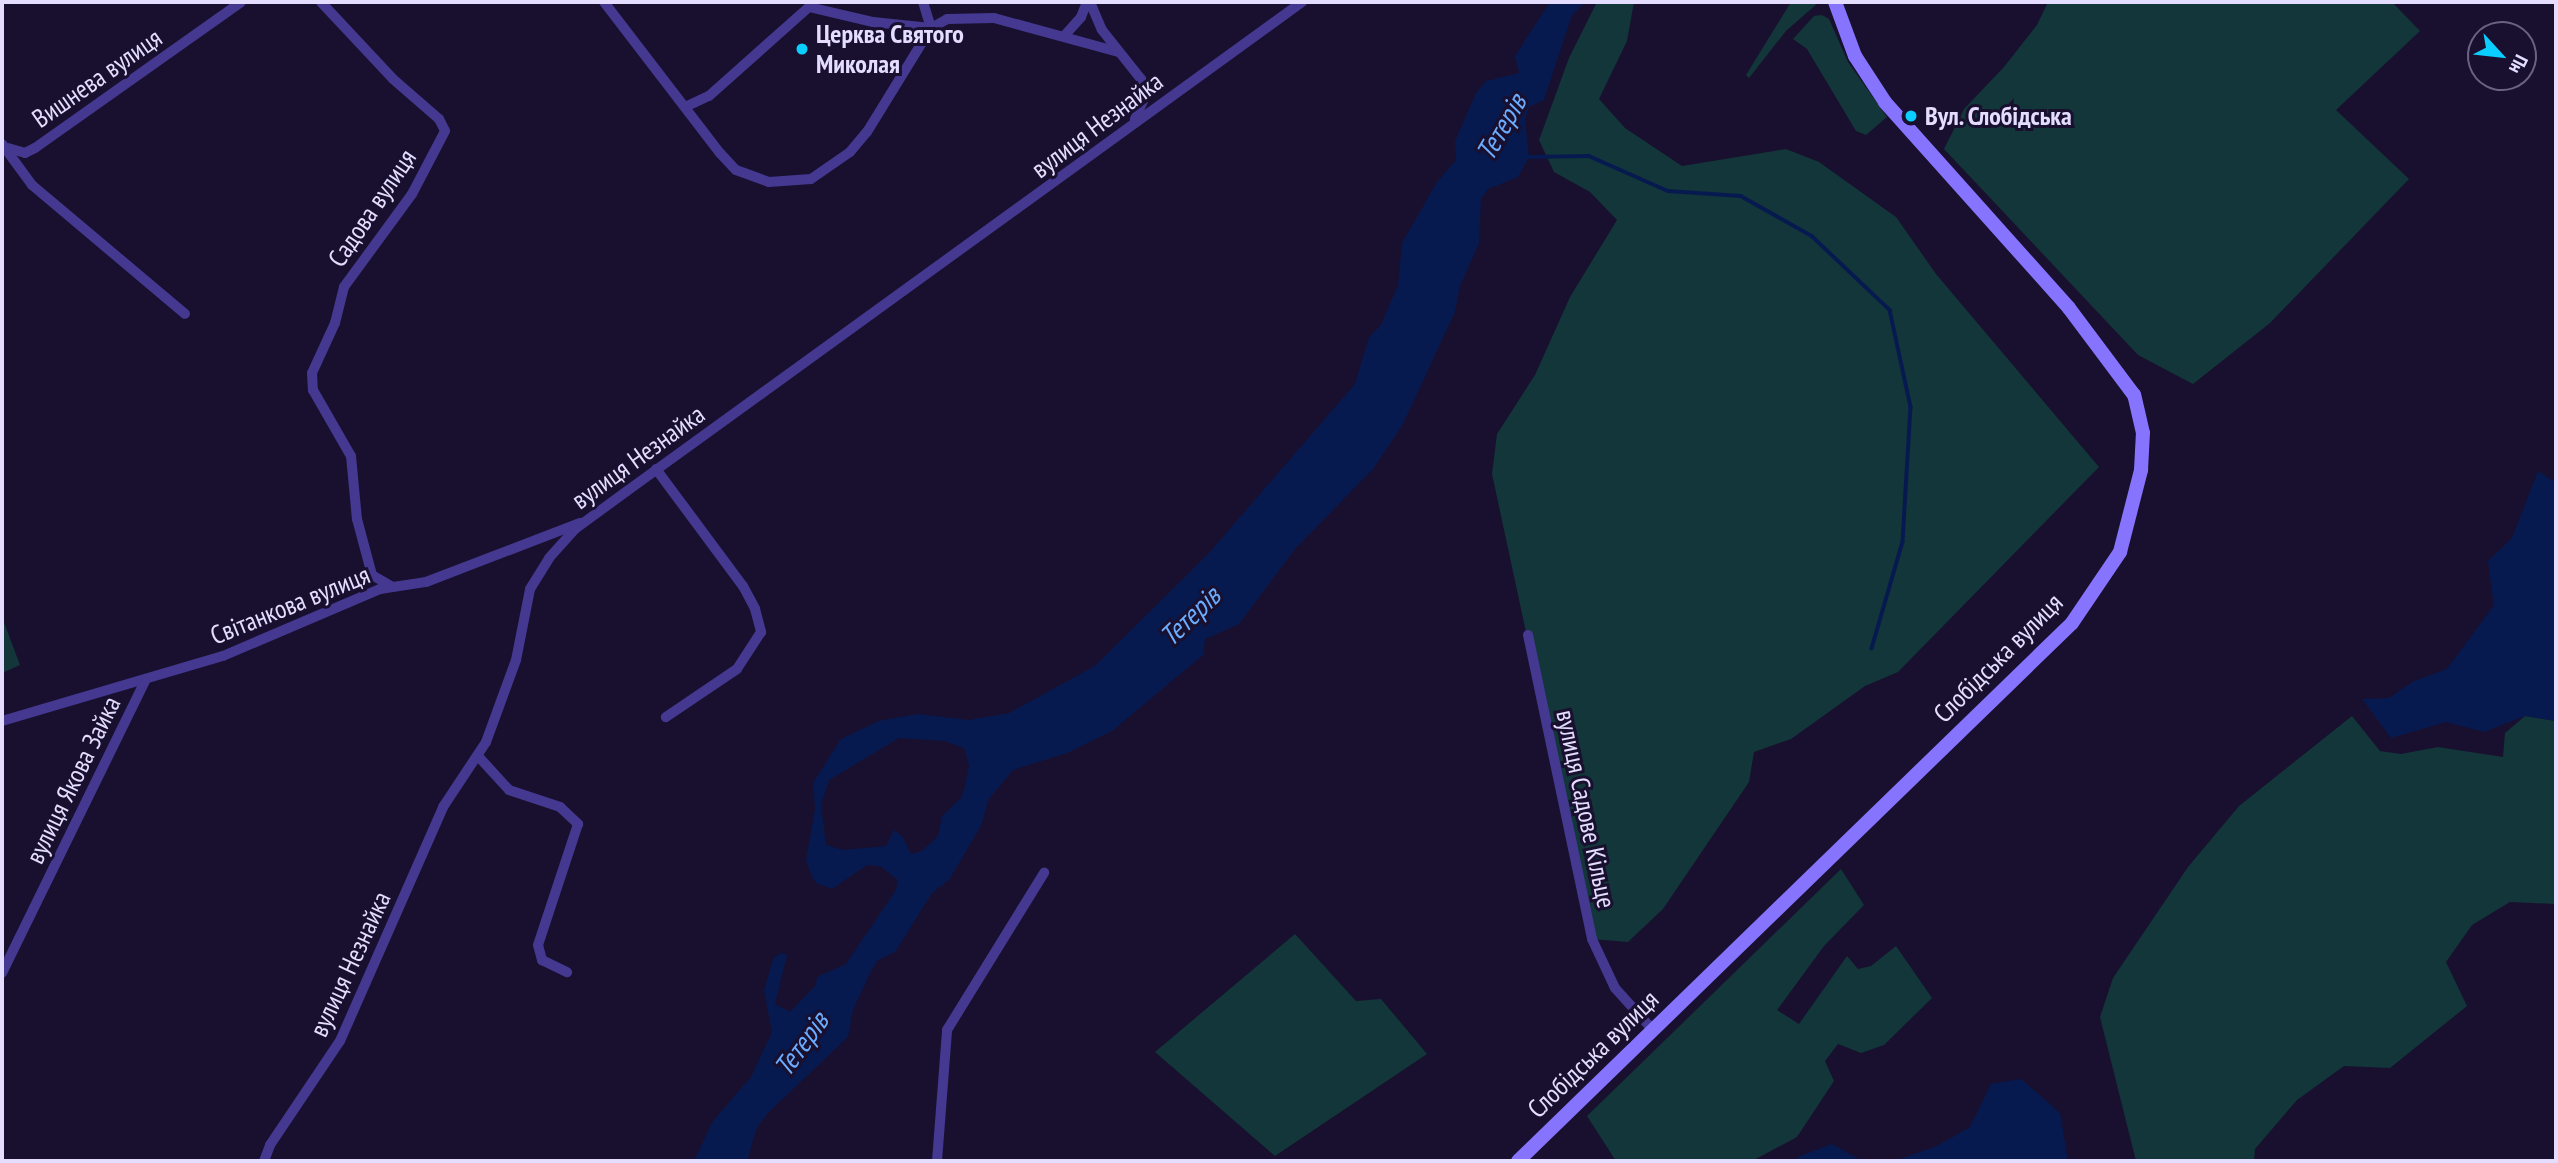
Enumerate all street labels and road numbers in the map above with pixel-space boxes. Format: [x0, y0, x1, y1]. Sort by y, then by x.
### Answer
street label: Вишнева вулиця [26, 22, 168, 134]
street label: вулиця Незнайка [1025, 65, 1169, 185]
street label: Садова вулиця [321, 143, 423, 273]
street label: вулиця Незнайка [566, 398, 710, 516]
street label: Світанкова вулиця [206, 559, 374, 651]
street label: Слобідська вулиця [1927, 587, 2069, 729]
street label: вулиця Якова Зайка [19, 691, 127, 869]
street label: вулиця Садове Кільце [1550, 707, 1622, 911]
street label: вулиця Незнайка [303, 887, 397, 1041]
street label: Слобідська вулиця [1521, 984, 1665, 1124]

